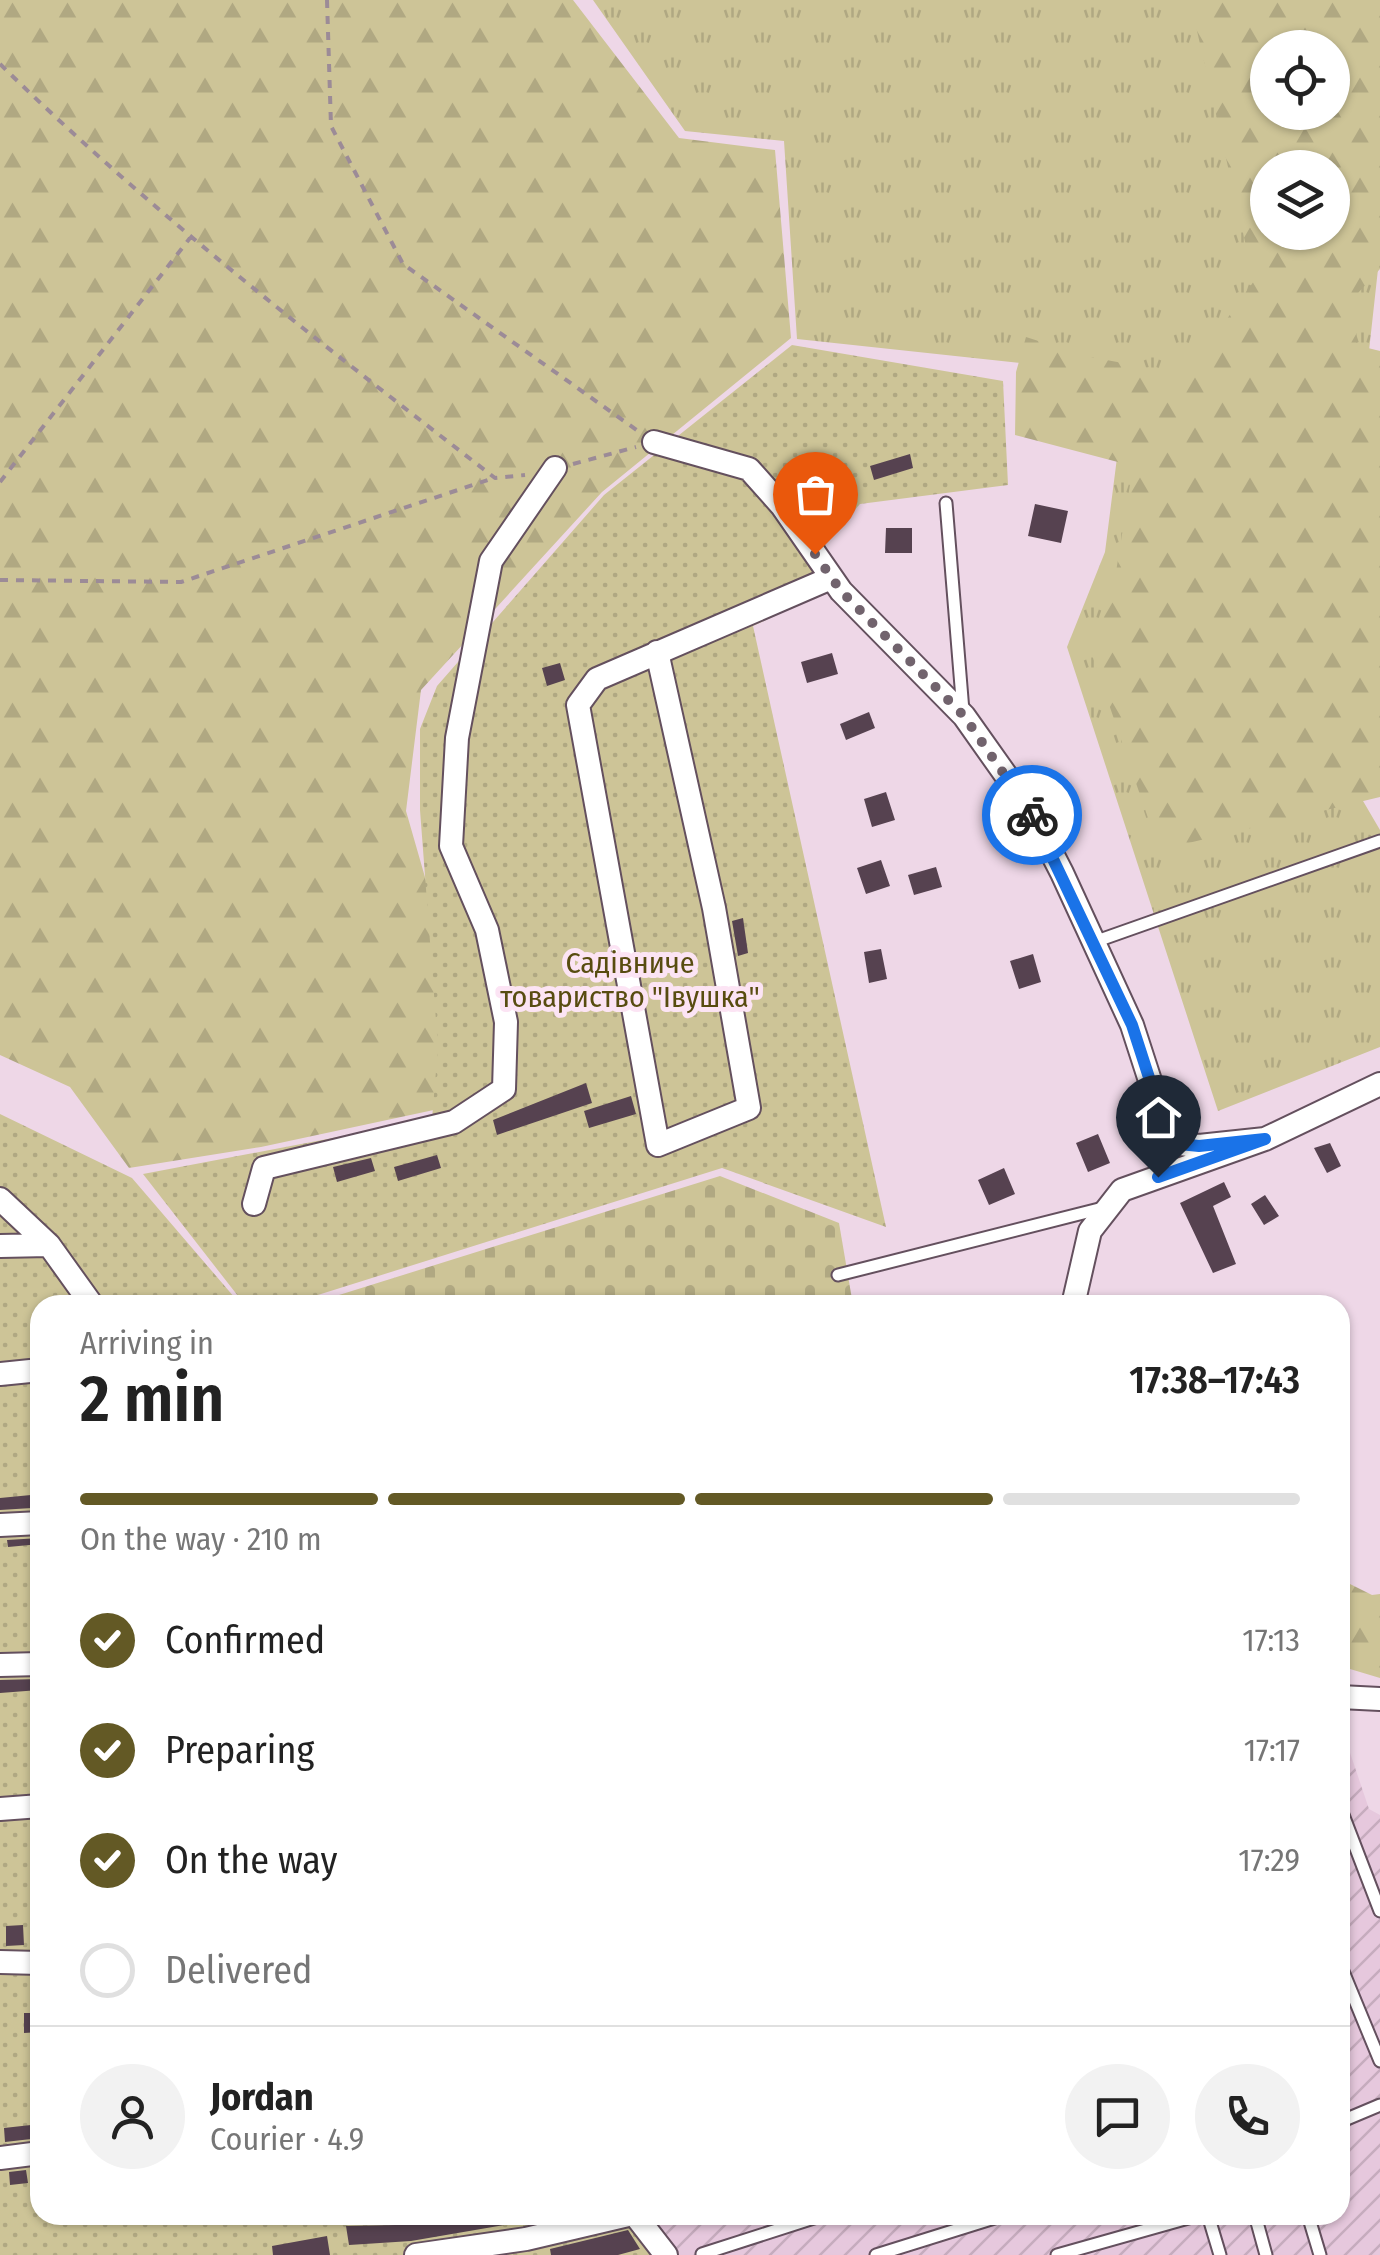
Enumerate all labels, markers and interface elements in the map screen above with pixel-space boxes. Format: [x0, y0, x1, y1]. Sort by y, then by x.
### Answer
map controls [1250, 30, 1350, 250]
button: locate [1250, 30, 1350, 130]
button: layers [1250, 150, 1350, 250]
pin [773, 452, 858, 555]
icon: bag [788, 467, 843, 522]
courier [982, 765, 1082, 865]
icon: bike [1005, 788, 1060, 843]
park label: Садівниче товариство "Івушка" [500, 945, 760, 1015]
pin [1116, 1075, 1201, 1178]
icon: home [1131, 1090, 1186, 1145]
text: Arriving in [80, 1324, 214, 1362]
text: 17:38–17:43 [1129, 1357, 1300, 1403]
text: 2 min [80, 1360, 224, 1438]
text: On the way · 210 m [80, 1520, 322, 1558]
icon: check [80, 1613, 135, 1668]
text: Confirmed [165, 1617, 325, 1663]
text: 17:13 [1242, 1621, 1300, 1659]
icon: check [80, 1723, 135, 1778]
text: Preparing [165, 1727, 314, 1773]
text: 17:17 [1244, 1731, 1300, 1769]
icon: check [80, 1833, 135, 1888]
text: On the way [165, 1837, 337, 1883]
text: 17:29 [1238, 1841, 1300, 1879]
text: Delivered [165, 1947, 312, 1993]
button: person [80, 2064, 185, 2169]
button: chat [1065, 2064, 1170, 2169]
button: phone [1195, 2064, 1300, 2169]
text: Jordan [210, 2074, 314, 2120]
text: Courier · 4.9 [210, 2120, 364, 2158]

